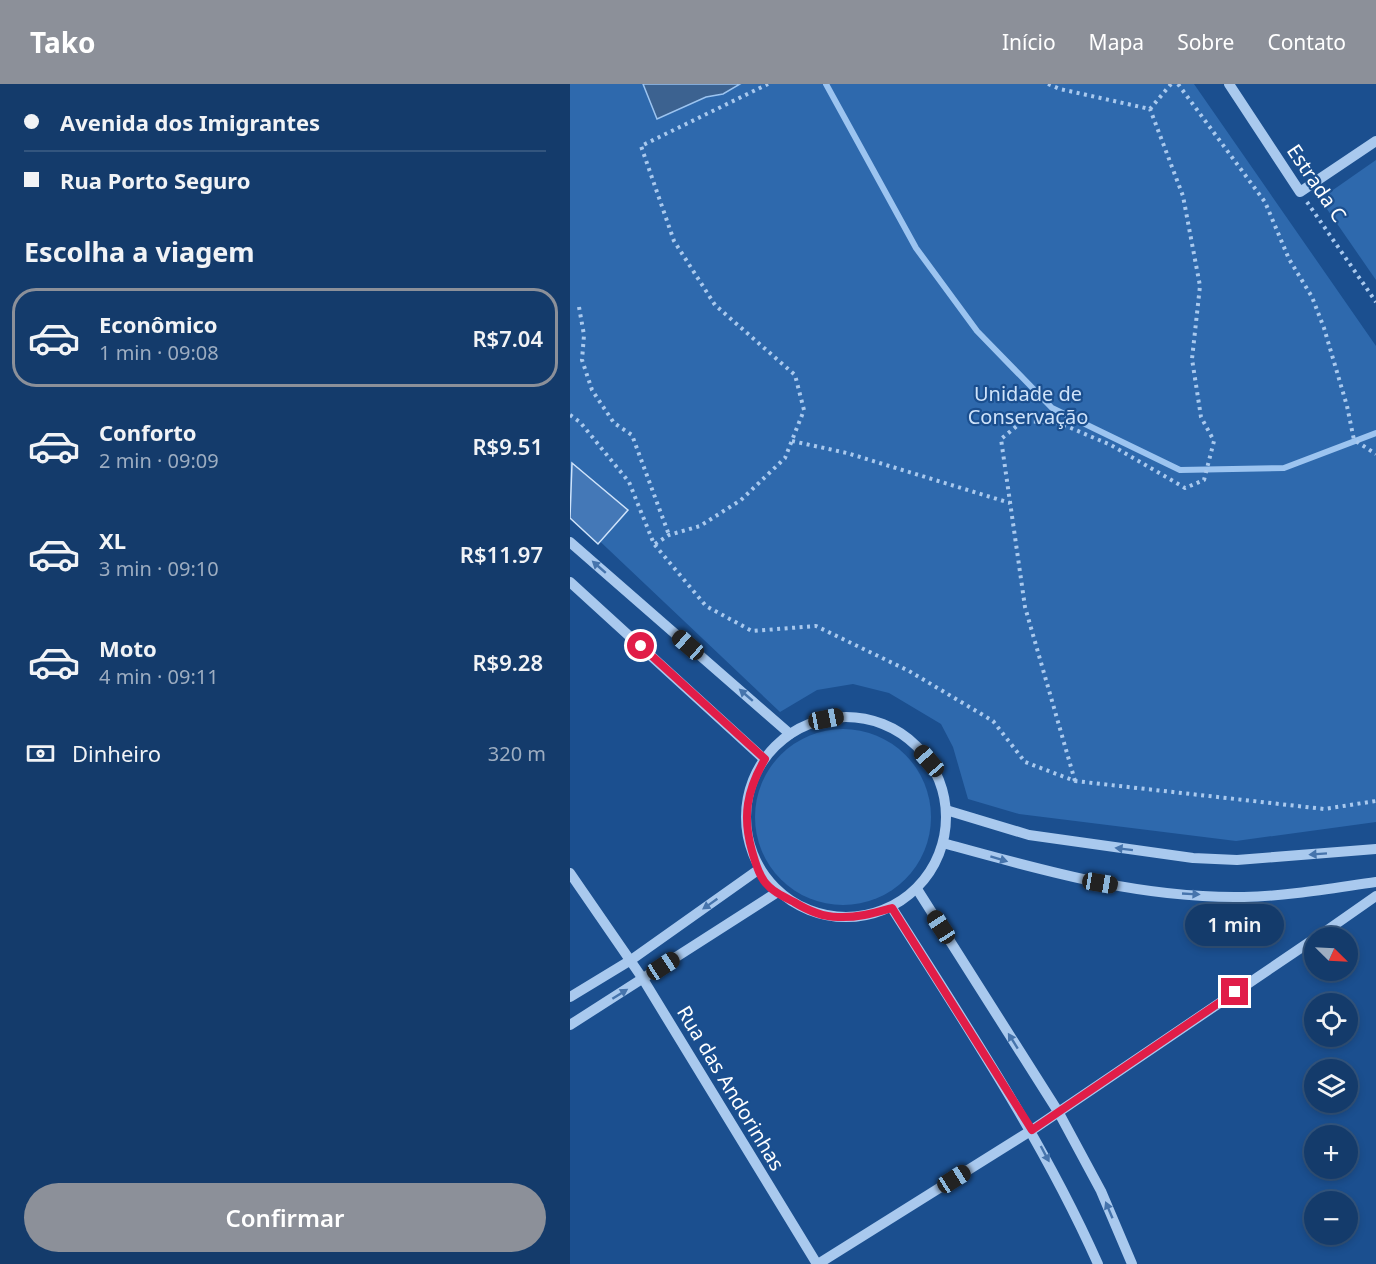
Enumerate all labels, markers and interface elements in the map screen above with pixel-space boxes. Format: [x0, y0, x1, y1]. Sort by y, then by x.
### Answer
text: Tako [30, 23, 96, 61]
text: Início [1002, 28, 1056, 56]
text: Mapa [1089, 28, 1144, 56]
text: Sobre [1177, 28, 1234, 56]
text: Contato [1267, 28, 1346, 56]
text: Avenida dos Imigrantes [60, 107, 320, 137]
street label: Estrada C [1281, 139, 1353, 227]
text: Rua Porto Seguro [60, 165, 251, 195]
text: Escolha a viagem [24, 233, 255, 270]
text: Econômico [99, 309, 218, 339]
icon: car [27, 311, 81, 365]
text: R$7.04 [472, 323, 543, 353]
text: 1 min · 09:08 [99, 339, 219, 366]
park label: Unidade de Conservação [968, 380, 1088, 430]
text: Conforto [99, 417, 197, 447]
icon: car [27, 419, 81, 473]
text: R$9.51 [472, 431, 543, 461]
text: 2 min · 09:09 [99, 447, 219, 474]
text: XL [99, 525, 126, 555]
icon: car [27, 527, 81, 581]
text: R$11.97 [460, 539, 543, 569]
text: 3 min · 09:10 [99, 555, 219, 582]
one-way arrow [592, 561, 607, 574]
car [669, 626, 707, 664]
route start [627, 632, 654, 659]
text: Moto [99, 633, 157, 663]
icon: car [27, 635, 81, 689]
text: R$9.28 [472, 647, 543, 677]
text: 4 min · 09:11 [99, 663, 219, 690]
one-way arrow [738, 689, 753, 702]
car [807, 707, 845, 731]
icon: cash [24, 737, 57, 770]
text: Dinheiro [72, 738, 161, 768]
text: 320 m [488, 740, 546, 767]
car [910, 742, 948, 780]
one-way arrow [1114, 844, 1133, 854]
one-way arrow [1308, 849, 1327, 859]
one-way arrow [990, 855, 1008, 864]
car [1081, 871, 1119, 895]
one-way arrow [1181, 890, 1200, 899]
one-way arrow [703, 897, 718, 909]
callout: 1 min [1186, 905, 1284, 947]
car [924, 907, 958, 947]
text: 1 min [1207, 911, 1262, 938]
north arrow [1304, 927, 1358, 981]
map controls [1304, 927, 1358, 1245]
car [643, 949, 683, 983]
route end [1221, 978, 1248, 1005]
one-way arrow [611, 988, 628, 999]
button: locate [1304, 993, 1358, 1047]
street label: Rua das Andorinhas [671, 1000, 791, 1176]
one-way arrow [1008, 1033, 1019, 1049]
button: layers [1304, 1059, 1358, 1113]
button: + [1304, 1125, 1358, 1179]
one-way arrow [1040, 1145, 1050, 1162]
car [934, 1162, 974, 1196]
button: Confirmar [24, 1183, 546, 1252]
button: − [1304, 1191, 1358, 1245]
one-way arrow [1104, 1201, 1113, 1219]

